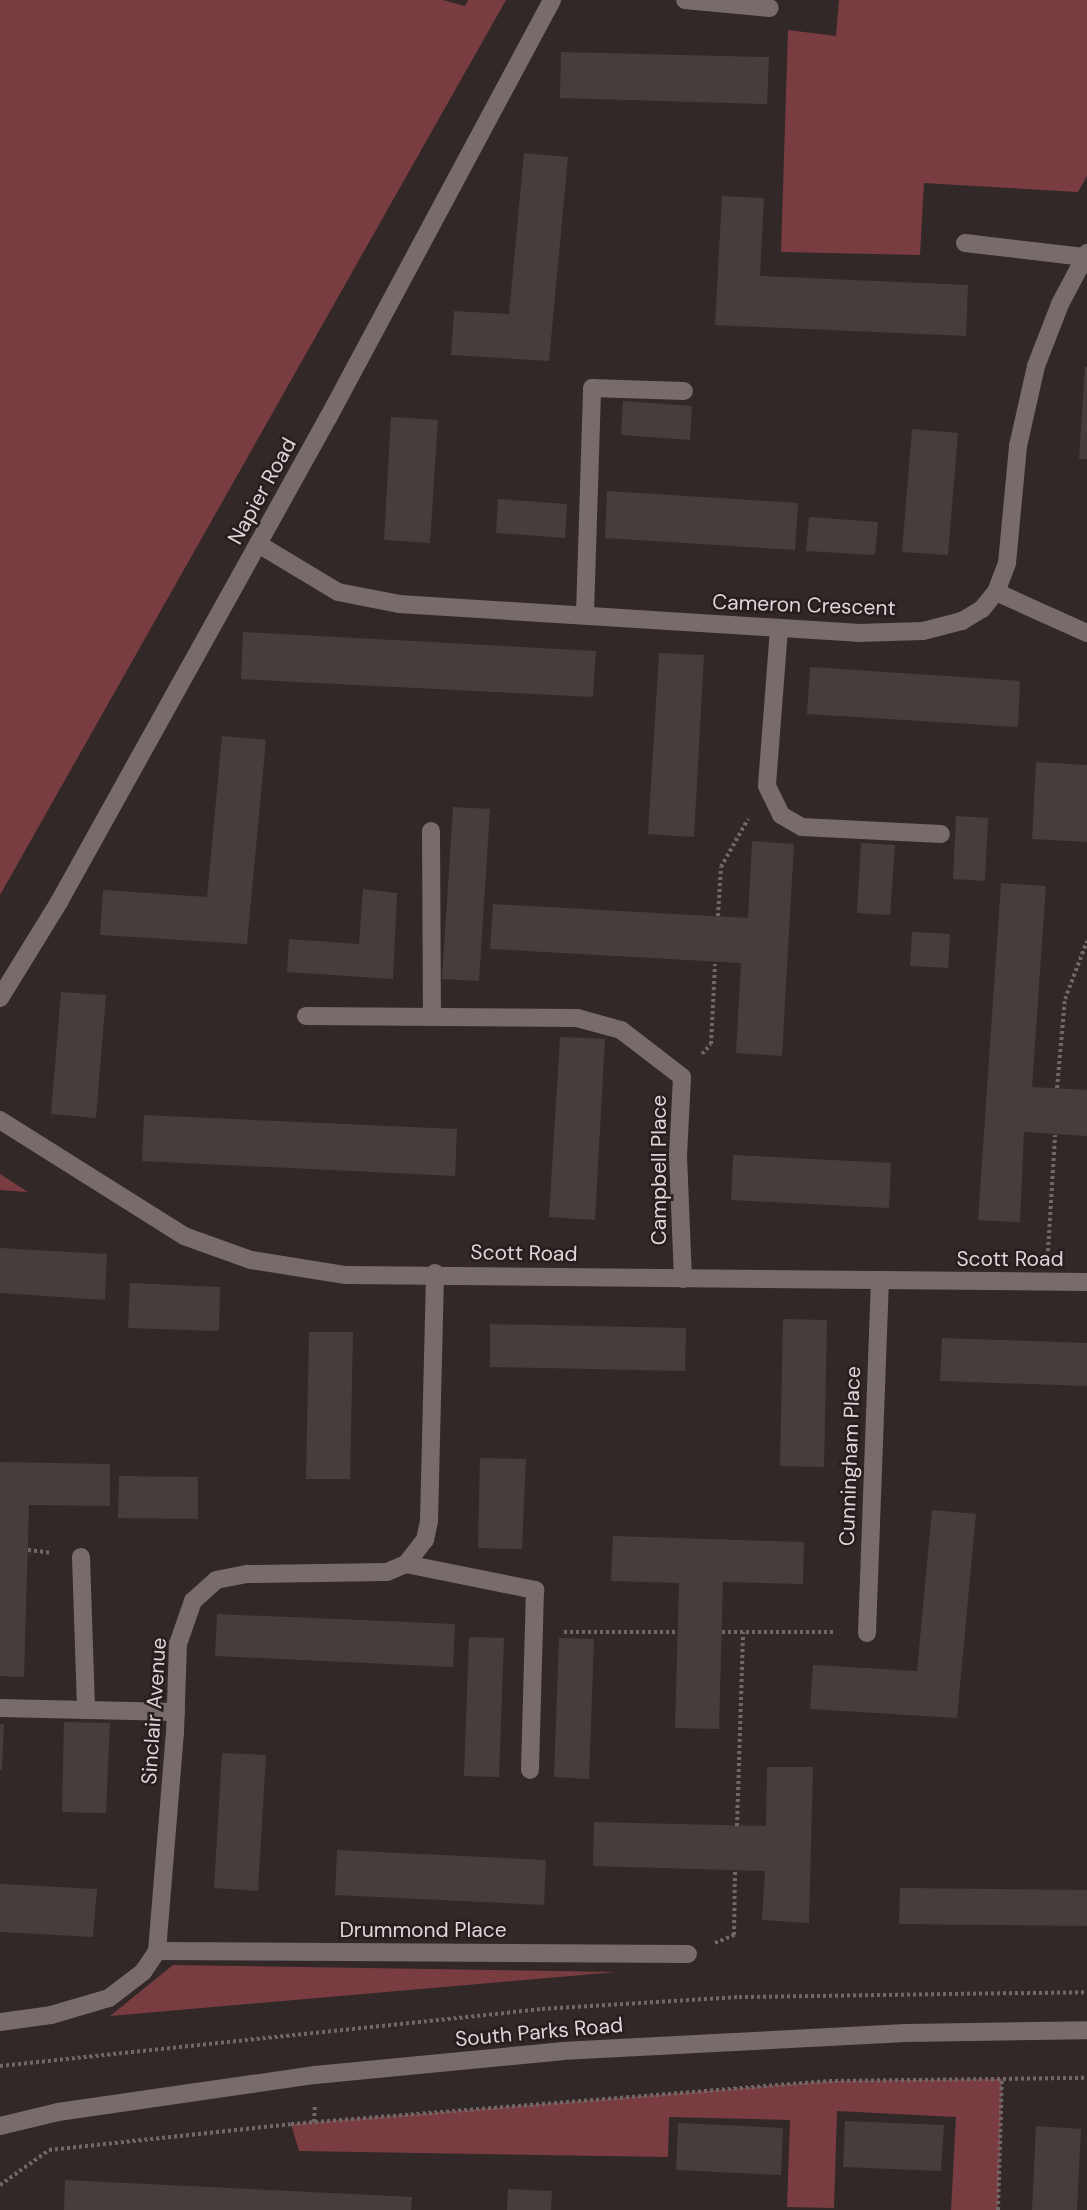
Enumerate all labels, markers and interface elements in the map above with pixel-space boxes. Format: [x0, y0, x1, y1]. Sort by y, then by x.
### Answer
street label: Napier Road [222, 433, 302, 549]
street label: Cameron Crescent [712, 589, 896, 621]
street label: Campbell Place [646, 1095, 672, 1245]
street label: Scott Road [470, 1239, 578, 1267]
street label: Scott Road [956, 1246, 1064, 1272]
street label: Cunningham Place [834, 1366, 866, 1546]
street label: Sinclair Avenue [136, 1637, 172, 1785]
street label: Drummond Place [339, 1917, 507, 1943]
street label: South Parks Road [454, 2012, 624, 2052]

